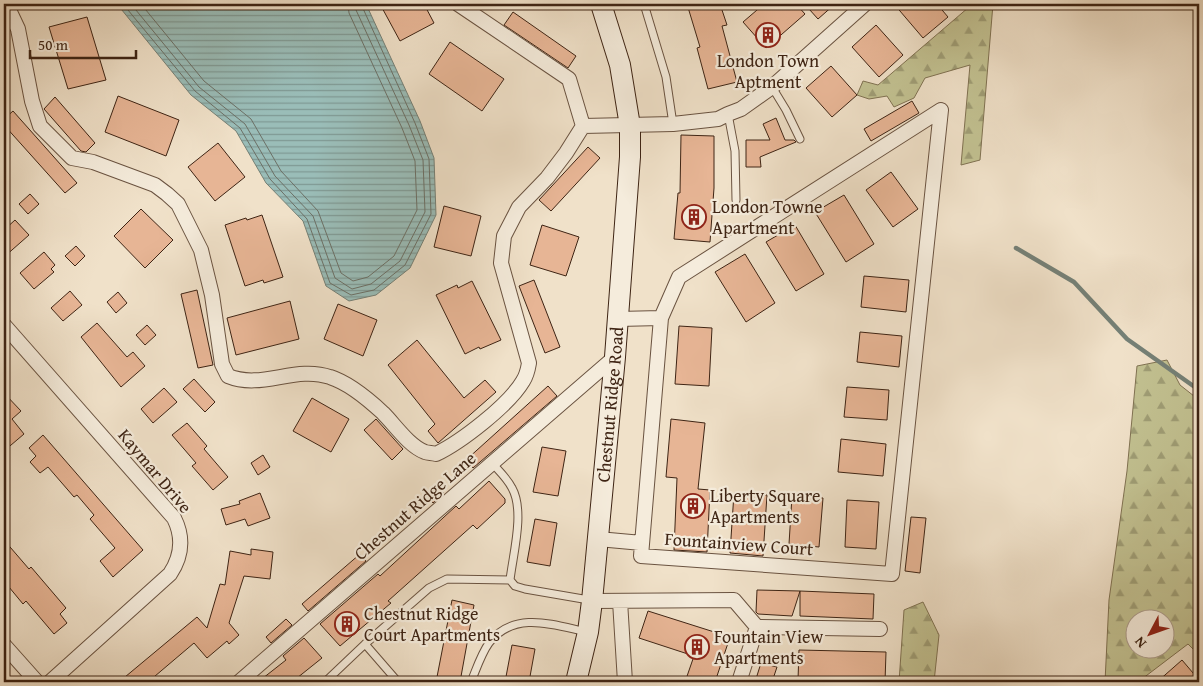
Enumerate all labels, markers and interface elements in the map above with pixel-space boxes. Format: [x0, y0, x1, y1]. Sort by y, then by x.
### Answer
building icon: London Town Aptment [755, 22, 781, 48]
scale bar [30, 28, 136, 60]
text: 50 m [38, 34, 69, 55]
place label: London Town Aptment [717, 47, 819, 95]
place label: London Towne Apartment [712, 193, 823, 241]
building icon: London Towne Apartment [681, 204, 707, 230]
street label: Chestnut Ridge Road [589, 325, 630, 484]
street label: Kaymar Drive [112, 423, 199, 519]
street label: Chestnut Ridge Lane [348, 445, 482, 566]
place label: Liberty Square Apartments [710, 482, 820, 530]
building icon: Liberty Square Apartments [680, 493, 706, 519]
street label: Fountainview Court [664, 525, 815, 562]
place label: Chestnut Ridge Court Apartments [364, 600, 500, 648]
north arrow [1126, 608, 1176, 658]
building icon: Chestnut Ridge Court Apartments [334, 611, 360, 637]
place label: Fountain View Apartments [714, 623, 823, 671]
text: N [1129, 632, 1151, 653]
building icon: Fountain View Apartments [684, 634, 710, 660]

